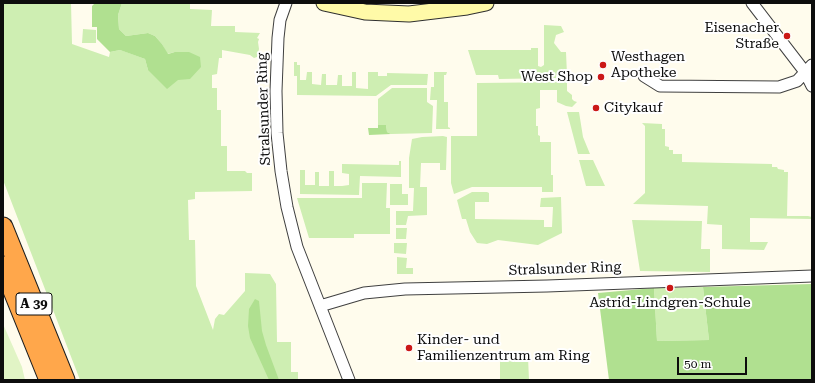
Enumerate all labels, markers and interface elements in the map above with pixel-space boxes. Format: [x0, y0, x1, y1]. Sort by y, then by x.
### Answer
place label: Eisenacher Straße [704, 20, 779, 52]
marker: Eisenacher Straße [782, 31, 792, 41]
place label: Westhagen Apotheke [611, 49, 685, 82]
street label: Stralsunder Ring [254, 52, 274, 166]
marker: Westhagen Apotheke [598, 60, 608, 70]
place label: West Shop [521, 69, 593, 85]
marker: West Shop [596, 72, 606, 82]
place label: Citykauf [604, 100, 662, 116]
marker: Citykauf [591, 103, 601, 113]
street label: Stralsunder Ring [508, 259, 622, 279]
marker: Astrid-Lindgren-Schule [665, 283, 675, 293]
road number: A 39 [16, 293, 52, 315]
place label: Astrid-Lindgren-Schule [589, 295, 751, 311]
place label: Kinder- und Familienzentrum am Ring [417, 332, 589, 364]
marker: Kinder- und Familienzentrum am Ring [404, 343, 414, 353]
scale bar [679, 349, 749, 375]
text: 50 m [684, 357, 711, 371]

